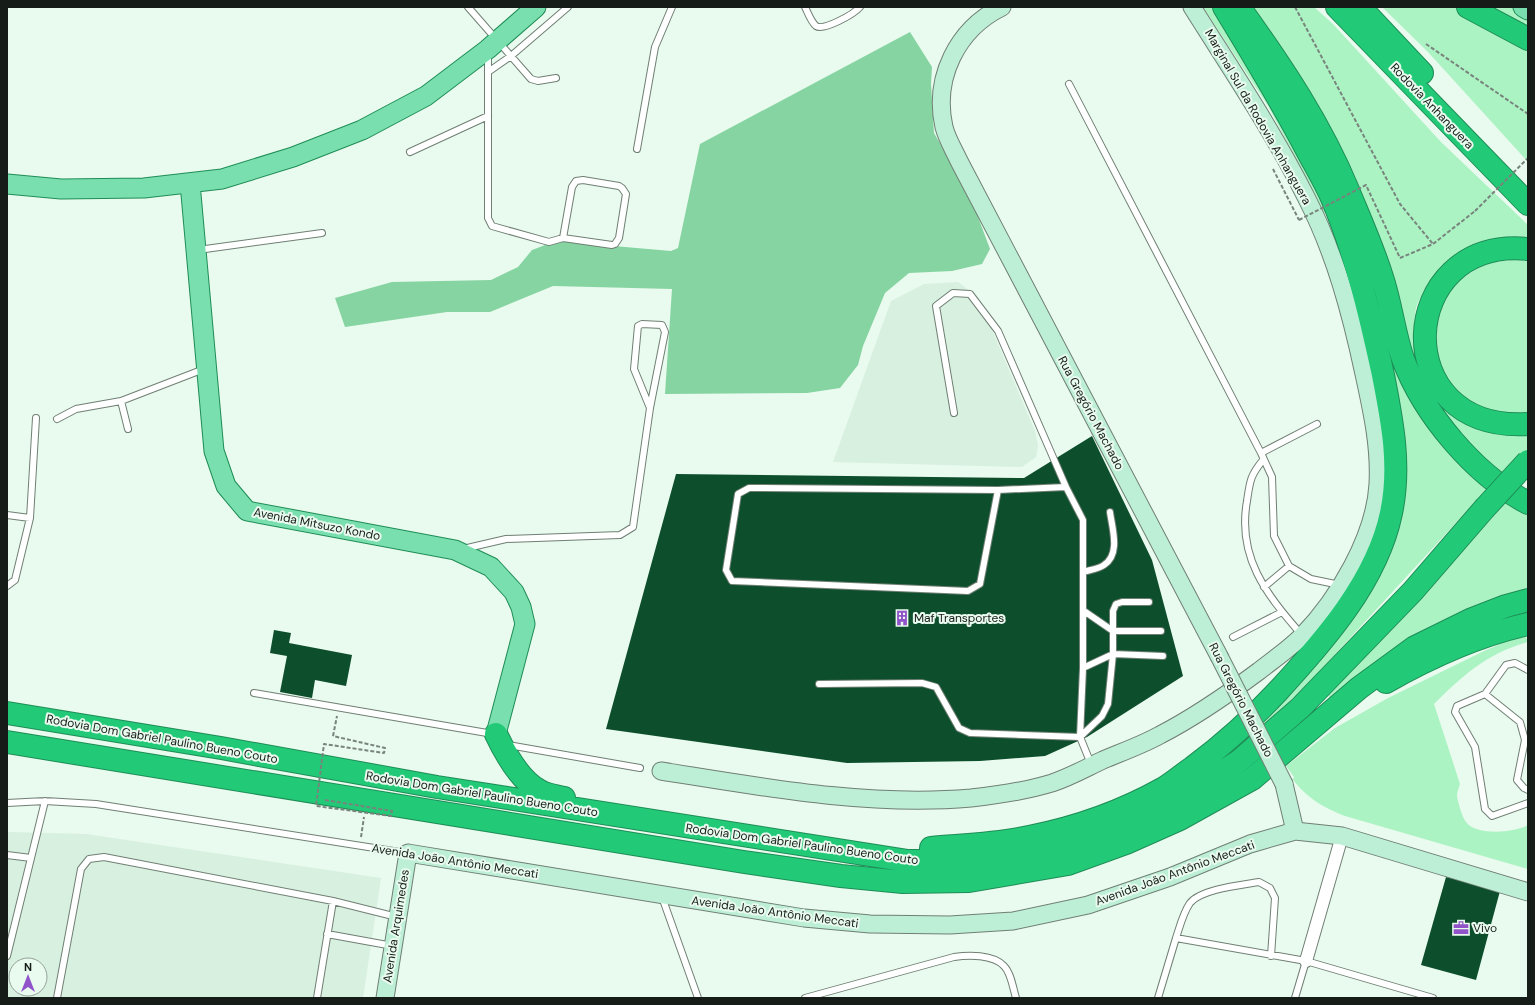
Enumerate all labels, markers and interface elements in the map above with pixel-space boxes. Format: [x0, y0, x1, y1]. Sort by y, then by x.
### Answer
street label: Marginal Sul da Rodovia Anhanguera [1201, 26, 1315, 208]
street label: Rodovia Anhanguera [1387, 60, 1477, 152]
street label: Rua Gregório Machado [1054, 353, 1128, 473]
street label: Avenida Mitsuzo Kondo [252, 504, 382, 544]
building icon: Maf Transportes [893, 609, 911, 627]
place label: Maf Transportes [914, 610, 1004, 626]
street label: Rua Gregório Machado [1205, 640, 1277, 760]
street label: Rodovia Dom Gabriel Paulino Bueno Couto [45, 711, 279, 767]
street label: Rodovia Dom Gabriel Paulino Bueno Couto [365, 768, 599, 820]
street label: Rodovia Dom Gabriel Paulino Bueno Couto [685, 820, 919, 868]
street label: Avenida João Antônio Meccati [1093, 837, 1257, 909]
street label: Avenida João Antônio Meccati [371, 840, 539, 882]
street label: Avenida Arquimedes [379, 868, 413, 984]
street label: Avenida João Antônio Meccati [691, 892, 860, 932]
office icon: Vivo [1452, 919, 1470, 937]
place label: Vivo [1473, 920, 1497, 936]
north arrow [8, 957, 48, 997]
text: N [24, 960, 32, 974]

